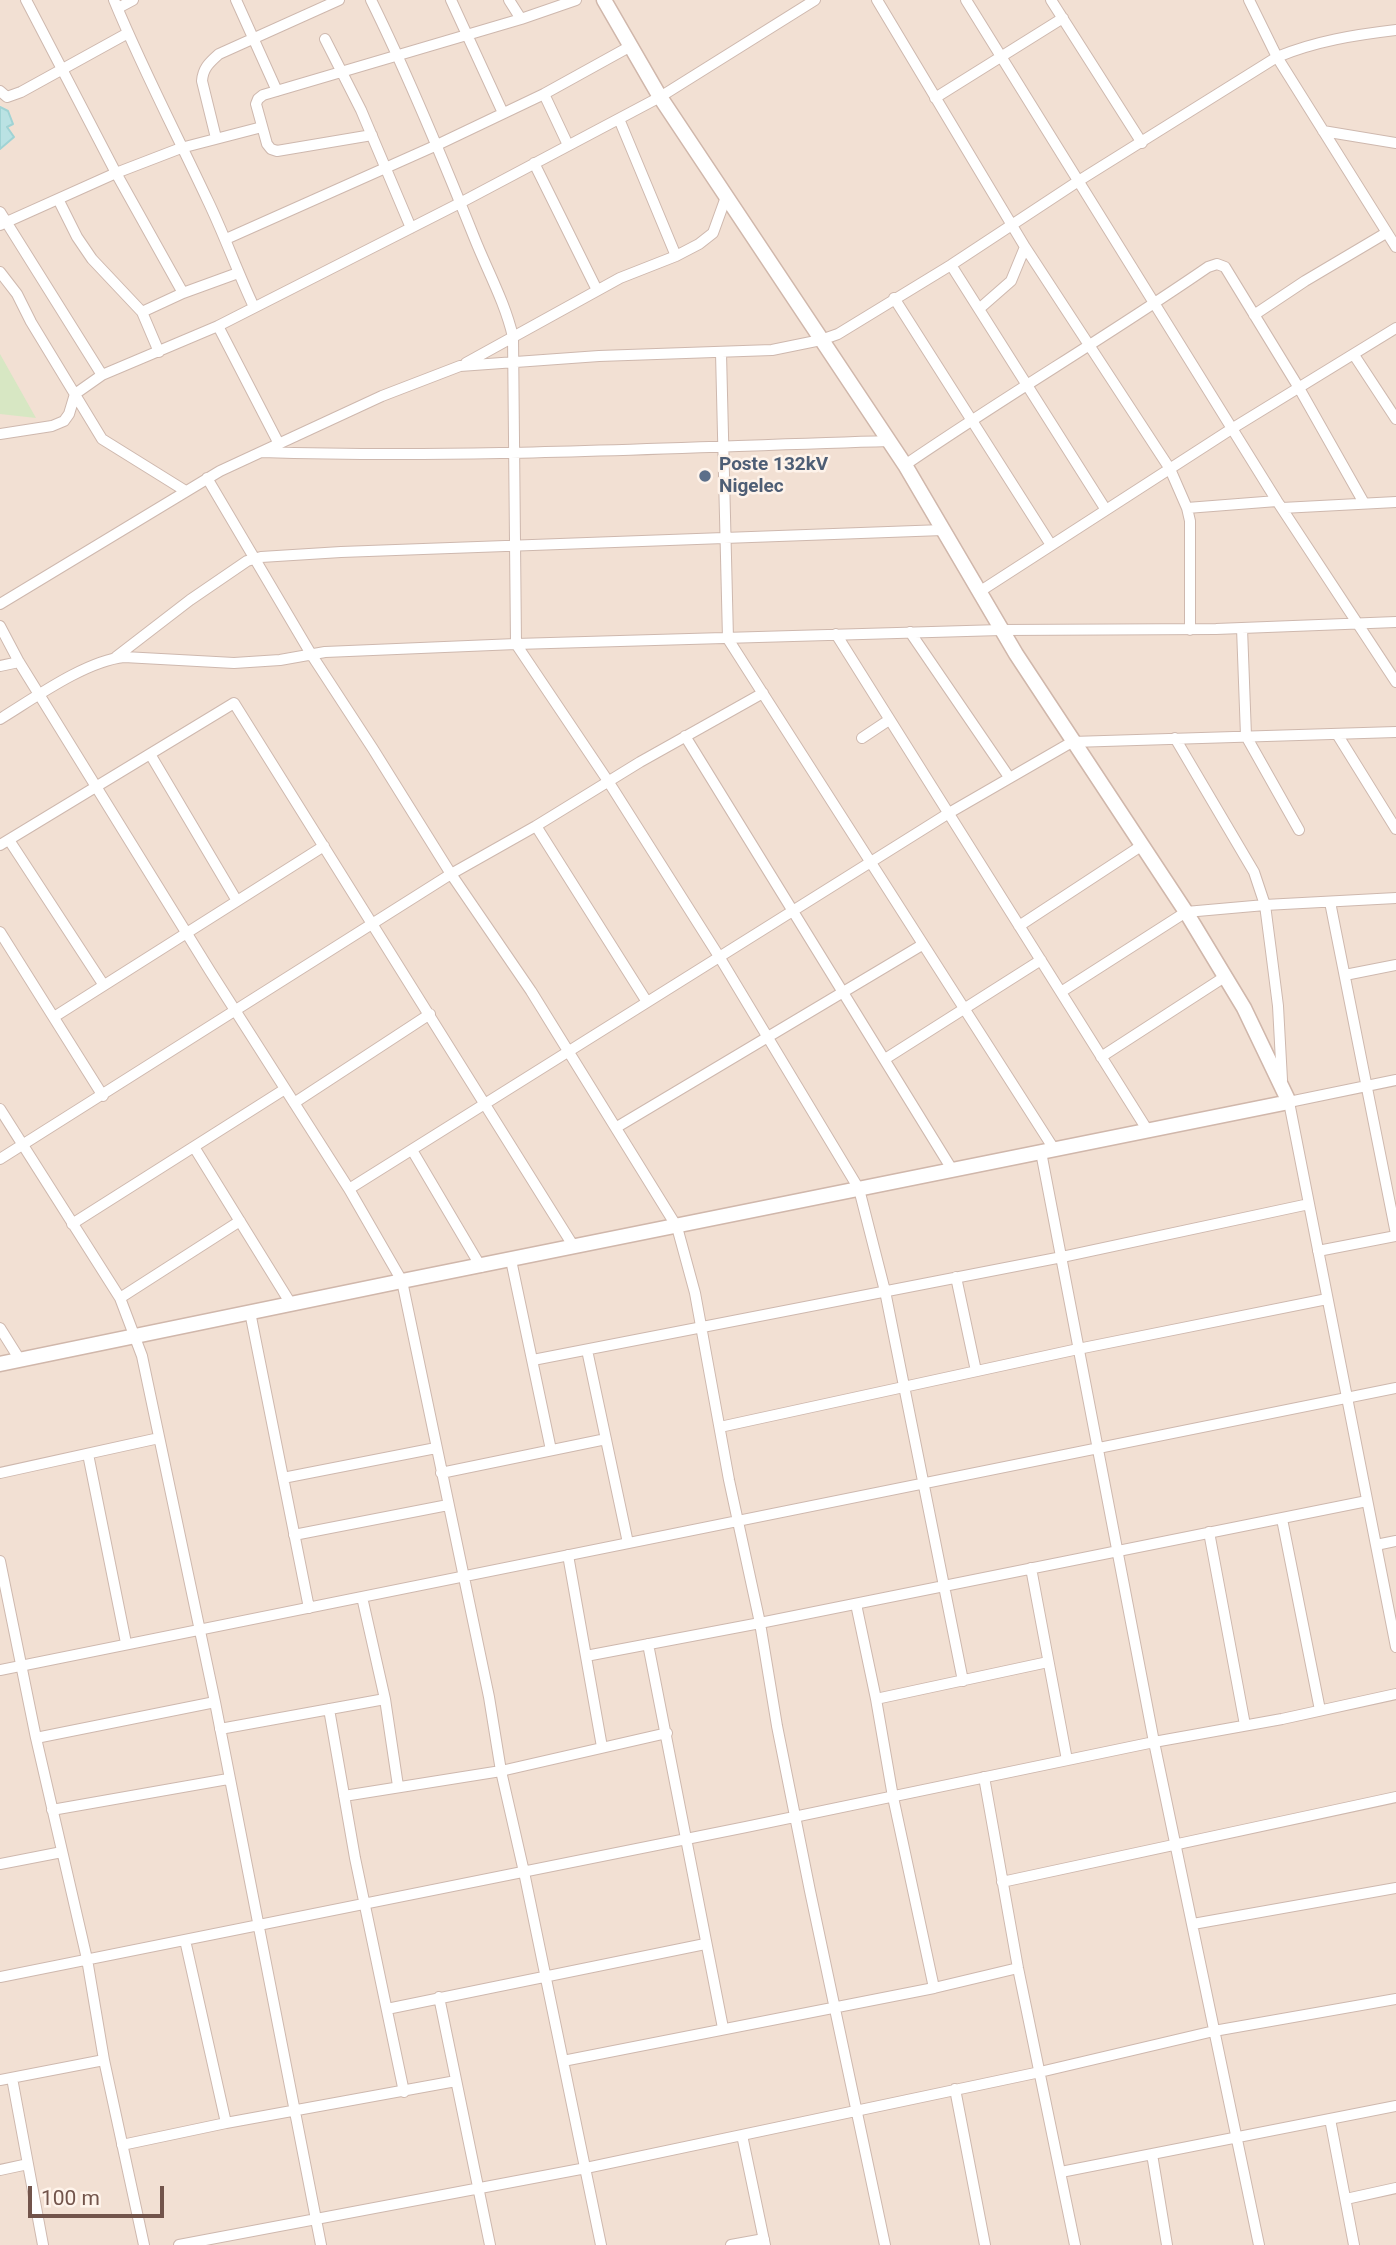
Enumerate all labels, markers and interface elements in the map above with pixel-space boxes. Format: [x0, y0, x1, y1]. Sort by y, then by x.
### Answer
place label: Poste 132kV Nigelec [719, 454, 828, 498]
marker: Poste 132kV Nigelec [697, 468, 713, 484]
scale bar [32, 2172, 168, 2216]
text: 100 m [41, 2186, 100, 2210]

